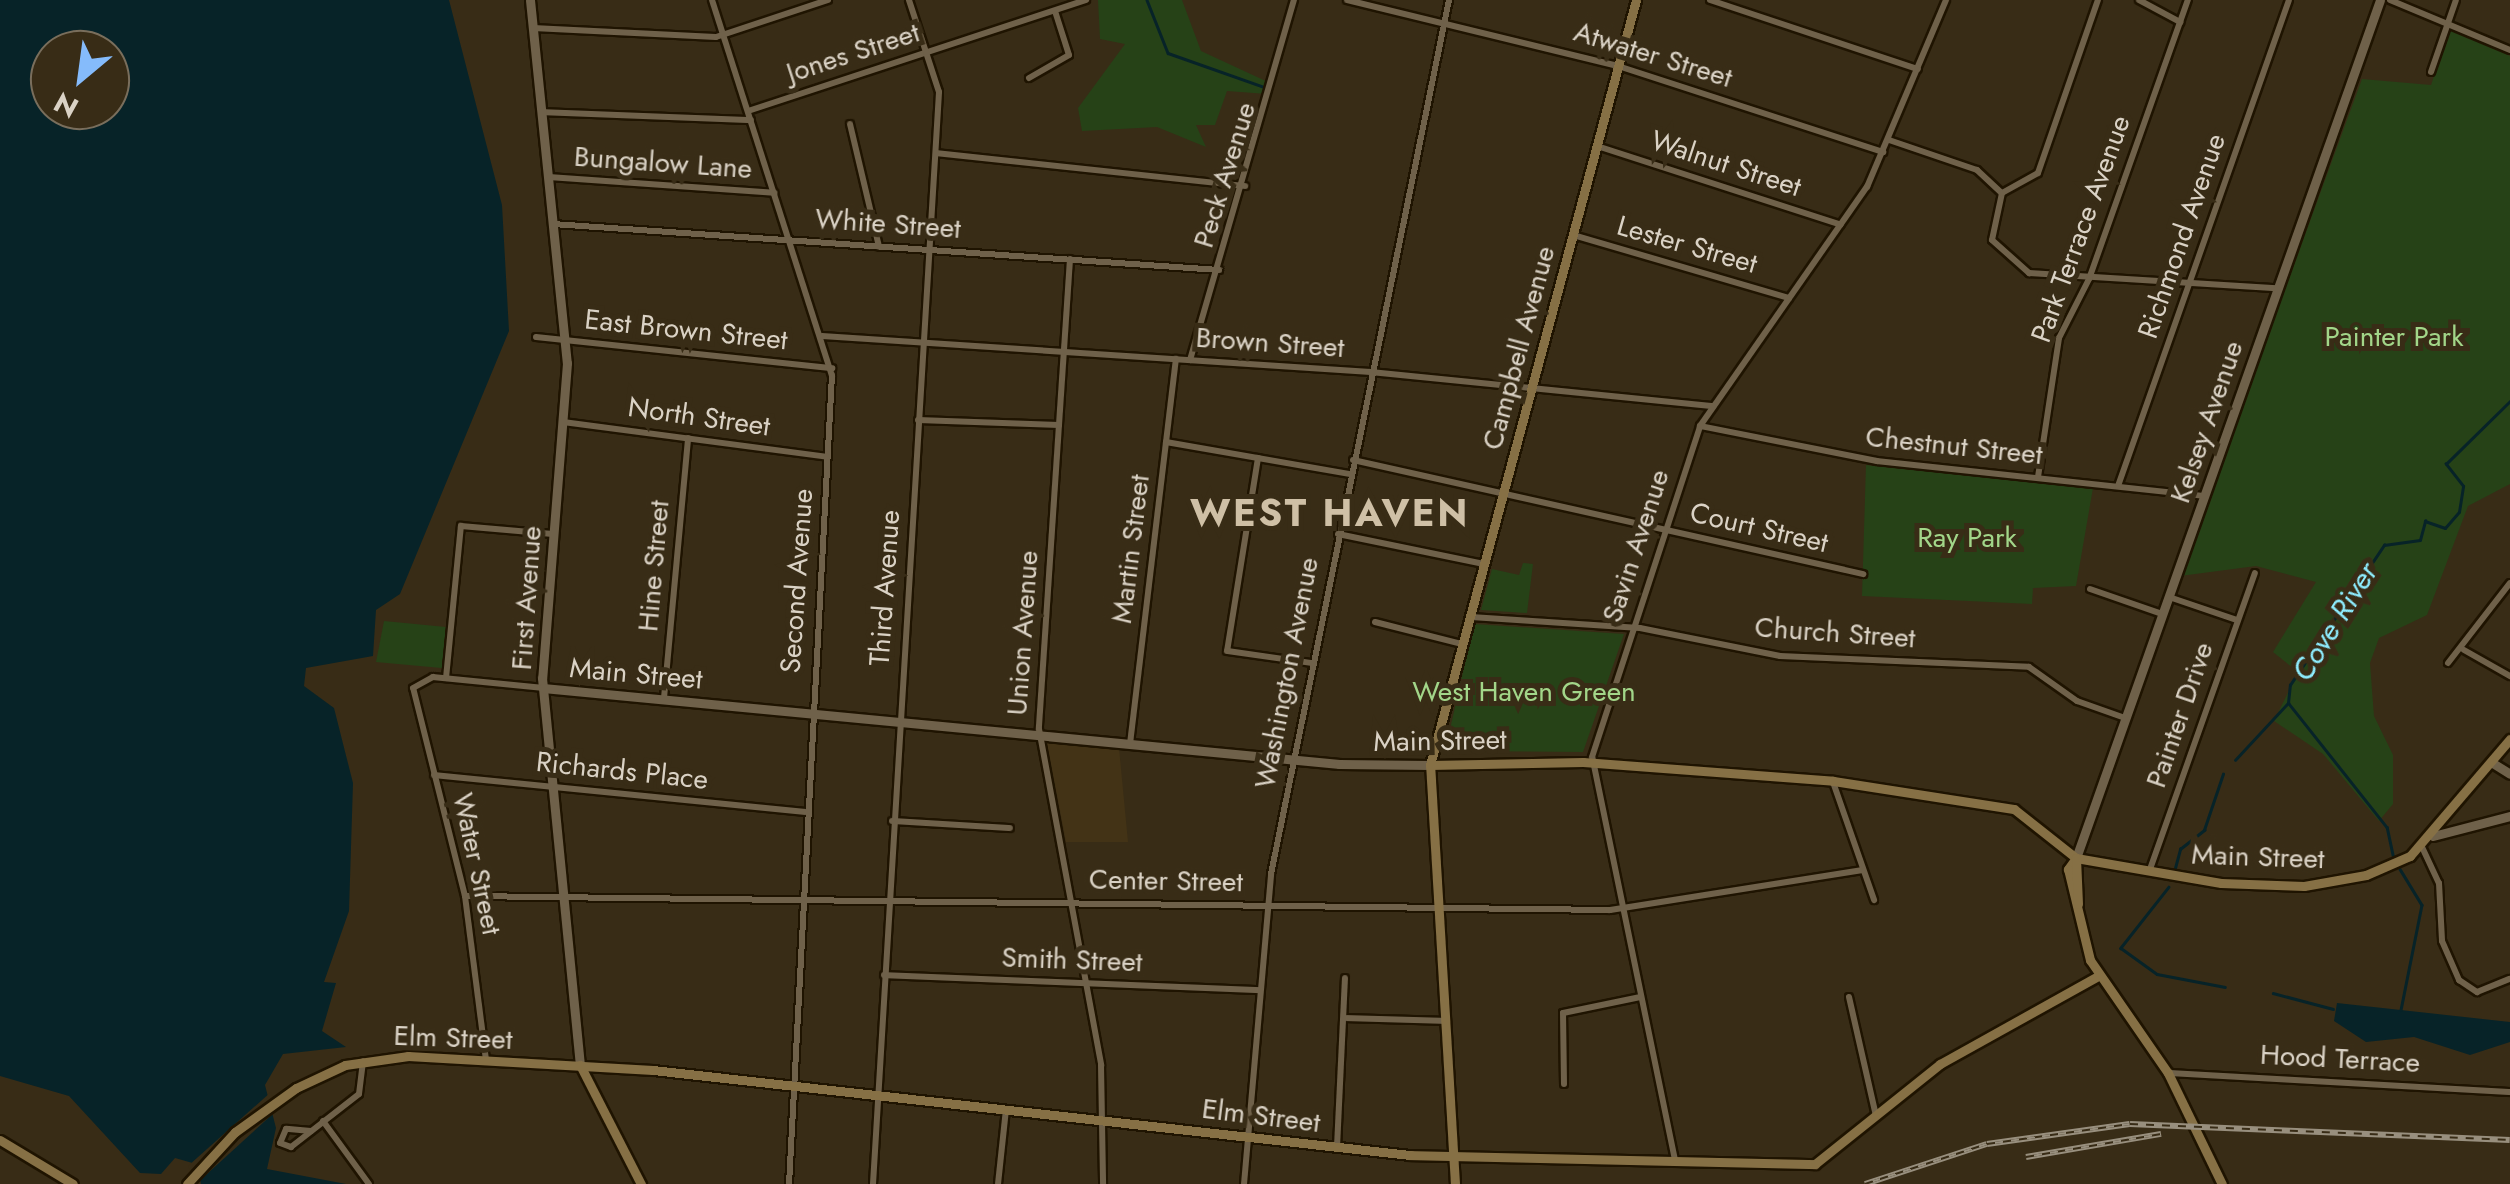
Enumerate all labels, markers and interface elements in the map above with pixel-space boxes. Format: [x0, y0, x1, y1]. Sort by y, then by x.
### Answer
street label: Atwater Street [1570, 15, 1736, 95]
street label: Jones Street [782, 16, 924, 90]
north arrow [30, 30, 130, 130]
text: N [47, 82, 86, 128]
street label: Peck Avenue [1187, 98, 1263, 252]
street label: Park Terrace Avenue [2024, 111, 2138, 347]
street label: Walnut Street [1647, 124, 1805, 204]
street label: Richmond Avenue [2131, 129, 2233, 343]
street label: Bungalow Lane [573, 140, 753, 186]
street label: White Street [814, 202, 962, 246]
street label: Lester Street [1613, 209, 1761, 281]
street label: Campbell Avenue [1476, 243, 1562, 453]
street label: East Brown Street [583, 303, 789, 357]
park label: Painter Park [2325, 320, 2463, 354]
street label: Brown Street [1195, 321, 1345, 365]
street label: Kelsey Avenue [2164, 337, 2250, 507]
street label: North Street [626, 390, 772, 444]
street label: Chestnut Street [1864, 420, 2044, 472]
street label: Savin Avenue [1596, 465, 1676, 627]
street label: Martin Street [1105, 473, 1157, 625]
street label: Second Avenue [774, 488, 820, 674]
district label: WEST HAVEN [1190, 490, 1470, 536]
street label: Court Street [1687, 496, 1831, 560]
street label: Hine Street [632, 499, 676, 633]
street label: Third Avenue [863, 509, 907, 667]
park label: Ray Park [1917, 521, 2017, 555]
street label: First Avenue [505, 525, 549, 671]
street label: Union Avenue [1000, 549, 1046, 717]
street label: Washington Avenue [1248, 555, 1326, 791]
water label: Cove River [2284, 556, 2386, 688]
street label: Church Street [1753, 611, 1917, 655]
street label: Painter Drive [2139, 638, 2221, 792]
street label: Main Street [568, 651, 704, 697]
park label: West Haven Green [1412, 675, 1636, 709]
street label: Main Street [1373, 723, 1507, 759]
street label: Richards Place [534, 745, 710, 797]
street label: Water Street [446, 790, 508, 938]
street label: Main Street [2191, 838, 2325, 876]
street label: Center Street [1089, 863, 1243, 899]
street label: Smith Street [1001, 941, 1143, 979]
street label: Elm Street [393, 1019, 513, 1057]
street label: Hood Terrace [2259, 1038, 2421, 1080]
street label: Elm Street [1200, 1092, 1322, 1140]

